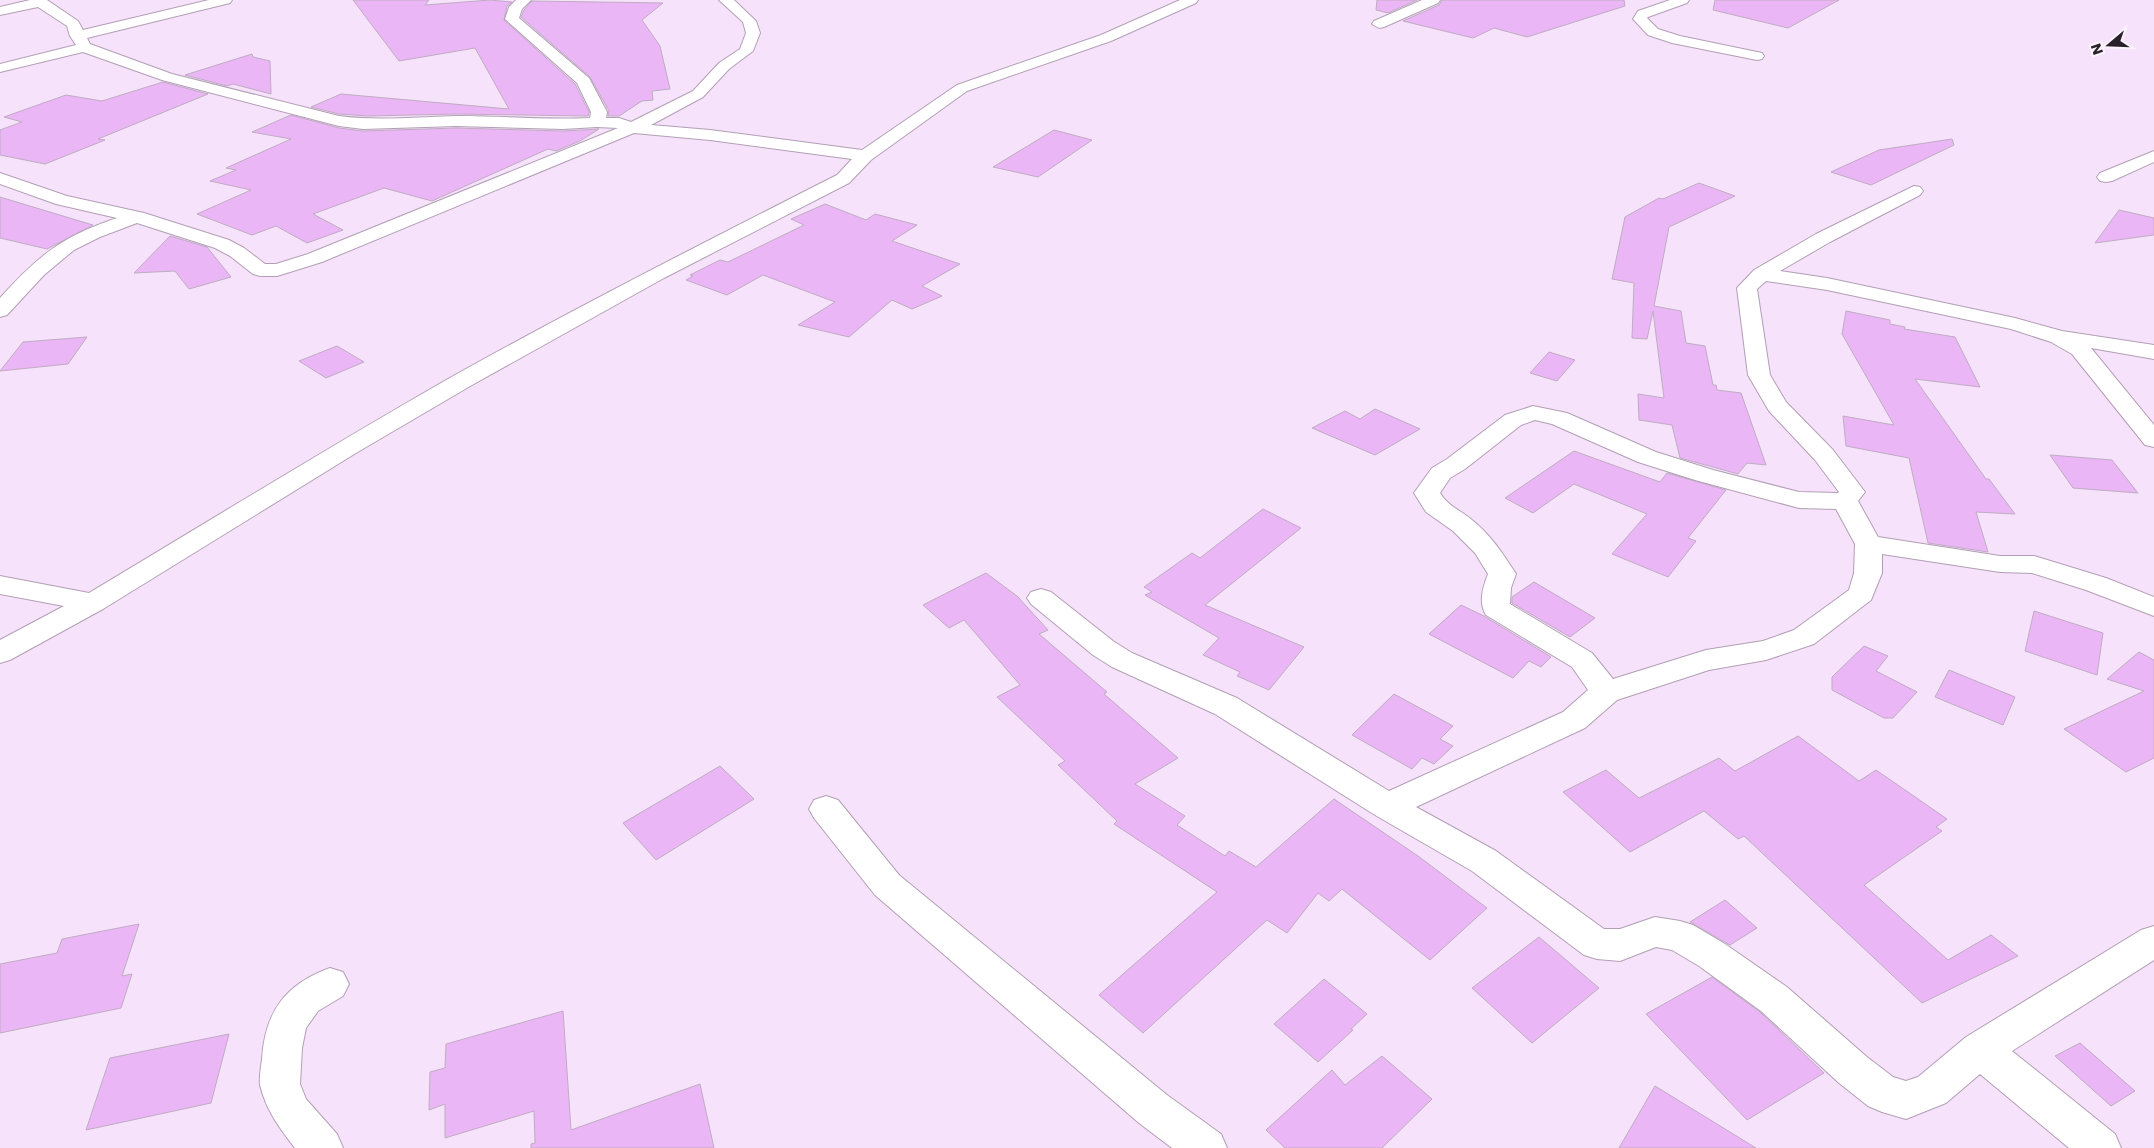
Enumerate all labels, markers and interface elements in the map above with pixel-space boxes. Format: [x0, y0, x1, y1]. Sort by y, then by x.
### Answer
north arrow [2084, 20, 2134, 70]
text: N [2086, 41, 2108, 57]

